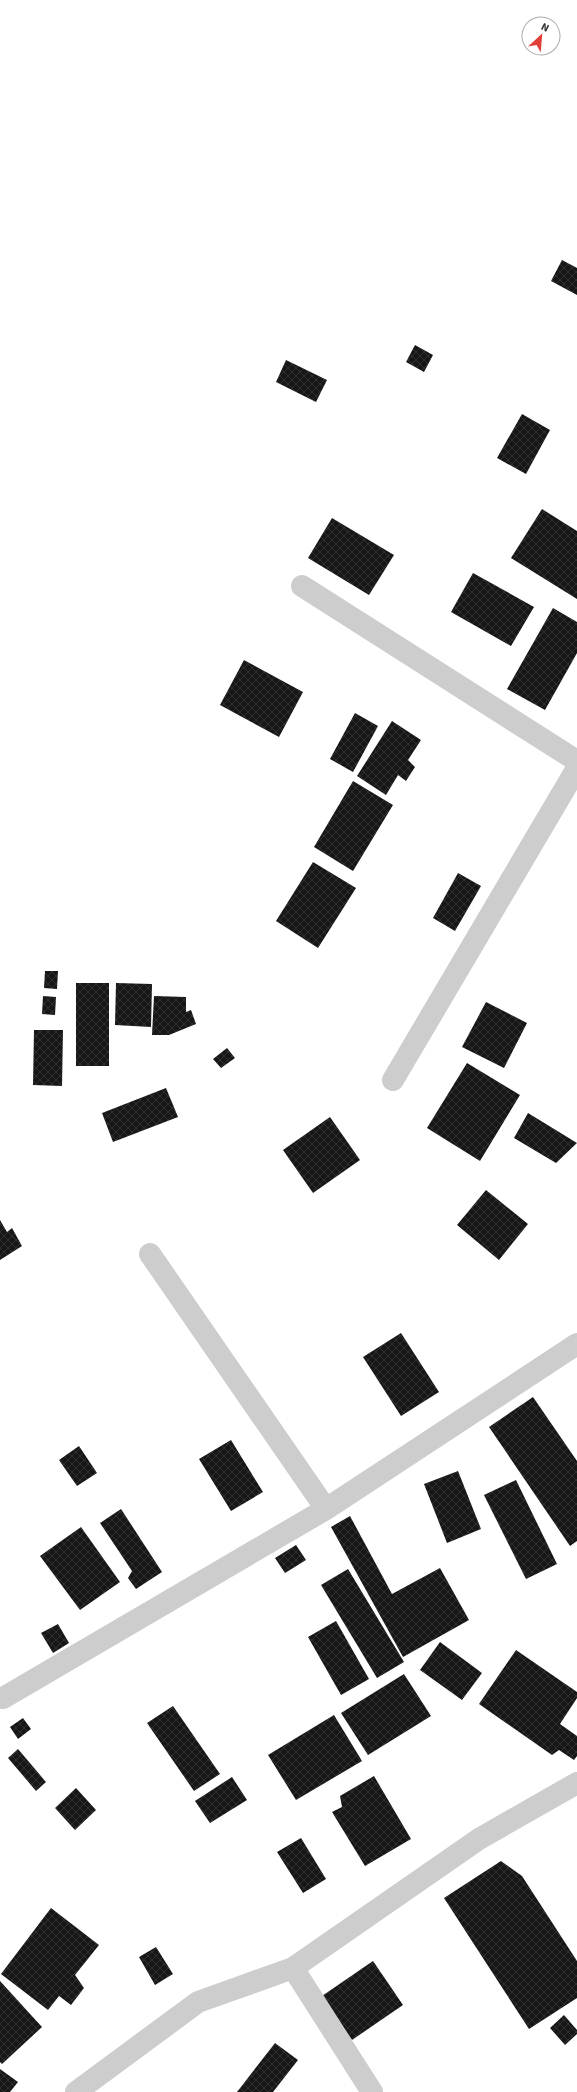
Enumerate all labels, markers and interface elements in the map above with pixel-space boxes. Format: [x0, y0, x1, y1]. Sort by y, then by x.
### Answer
north arrow [521, 16, 561, 56]
text: N [539, 19, 552, 36]

